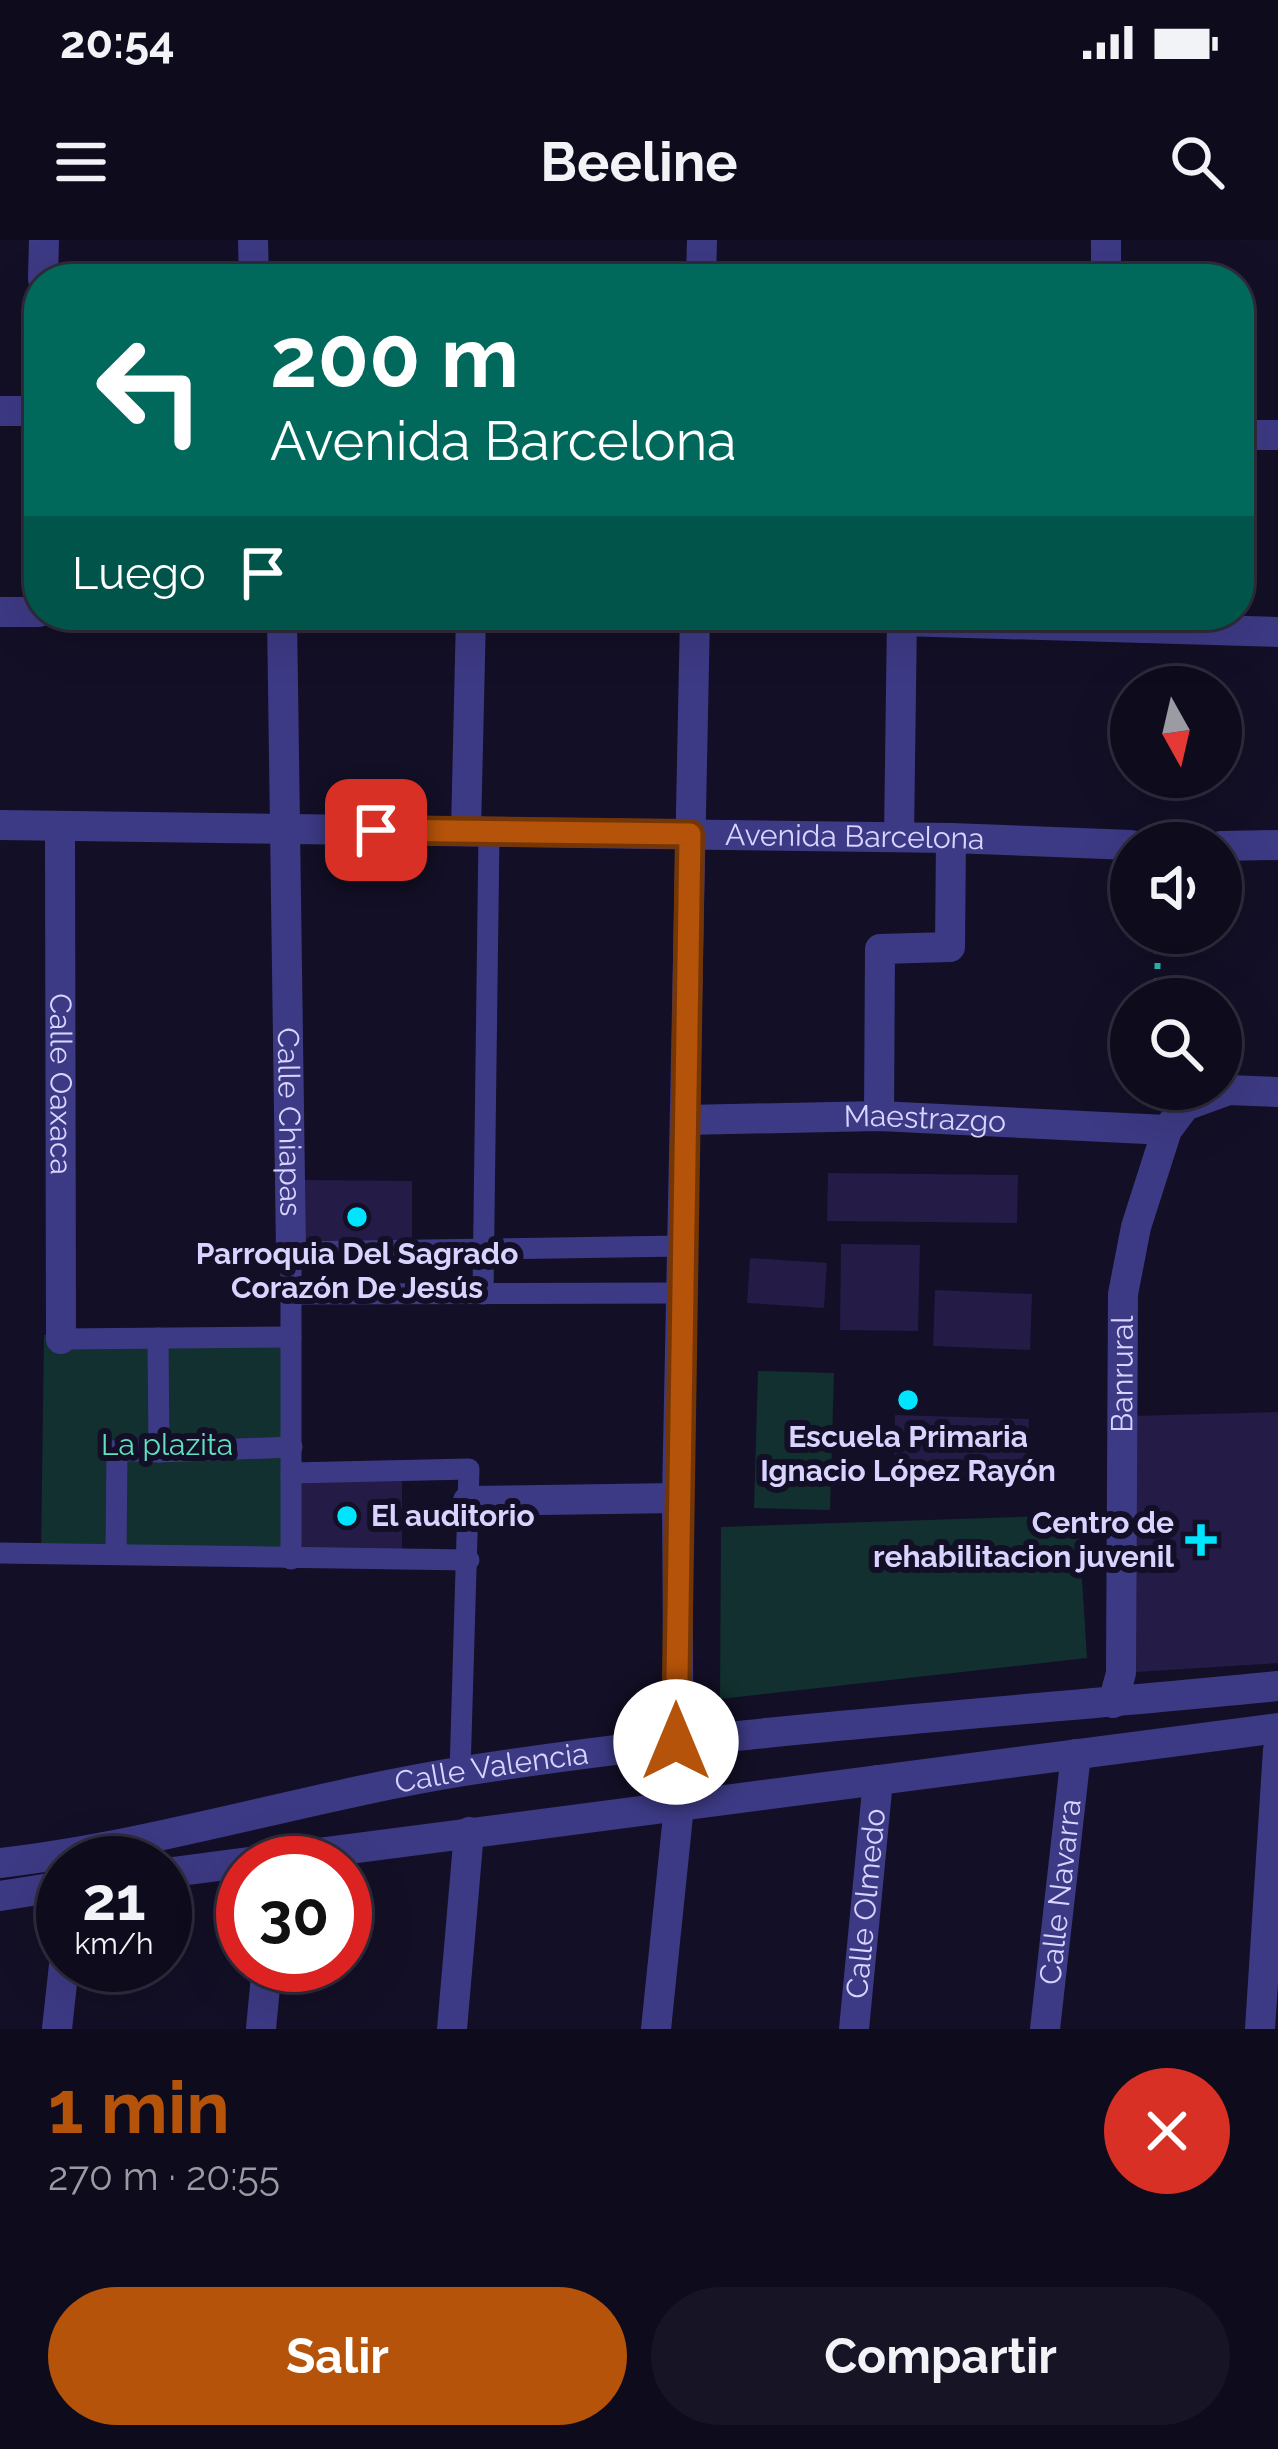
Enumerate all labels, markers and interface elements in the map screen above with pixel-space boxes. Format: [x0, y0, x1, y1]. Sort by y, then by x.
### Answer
text: 20:54 [60, 16, 175, 69]
icon: menu [48, 129, 114, 195]
icon: search [1164, 129, 1230, 195]
text: Beeline [540, 130, 738, 194]
text: 200 m [270, 308, 519, 407]
icon: left [72, 312, 228, 468]
text: Avenida Barcelona [270, 409, 737, 473]
icon: arrive [230, 540, 296, 606]
text: Luego [72, 547, 206, 600]
north arrow [1110, 666, 1242, 798]
map controls [1110, 666, 1242, 1110]
pin [325, 779, 427, 881]
icon: arrive [343, 797, 409, 863]
street label: Avenida Barcelona [725, 817, 985, 856]
button: sound [1110, 822, 1242, 954]
button: search [1110, 978, 1242, 1110]
street label: Calle Oaxaca [43, 993, 79, 1175]
street label: Calle Chiapas [271, 1027, 308, 1217]
street label: Maestrazgo [843, 1098, 1007, 1139]
marker: Parroquia Del Sagrado Corazón De Jesús [344, 1204, 370, 1230]
place label: Parroquia Del Sagrado Corazón De Jesús [196, 1236, 518, 1305]
street label: Banrural [1104, 1315, 1140, 1433]
marker: Escuela Primaria Ignacio López Rayón [895, 1387, 921, 1413]
place label: Escuela Primaria Ignacio López Rayón [760, 1419, 1056, 1488]
park label: La plazita [101, 1427, 233, 1462]
place label: El auditorio [371, 1498, 535, 1533]
marker: El auditorio [334, 1503, 360, 1529]
place label: Centro de rehabilitacion juvenil [873, 1505, 1174, 1574]
marker: Centro de rehabilitacion juvenil [1185, 1524, 1217, 1556]
position arrow [613, 1679, 739, 1805]
street label: Calle Valencia [392, 1736, 590, 1800]
street label: Calle Navarra [1032, 1797, 1088, 1987]
street label: Calle Olmedo [839, 1807, 892, 2000]
speed limit sign: 30 [216, 1836, 372, 1992]
text: 21 [82, 1864, 146, 1934]
text: km/h [74, 1926, 154, 1961]
text: 1 min [48, 2065, 230, 2150]
button: close [1104, 2068, 1230, 2194]
text: 270 m · 20:55 [48, 2153, 280, 2199]
button: Salir [48, 2287, 627, 2425]
button: Compartir [651, 2287, 1230, 2425]

